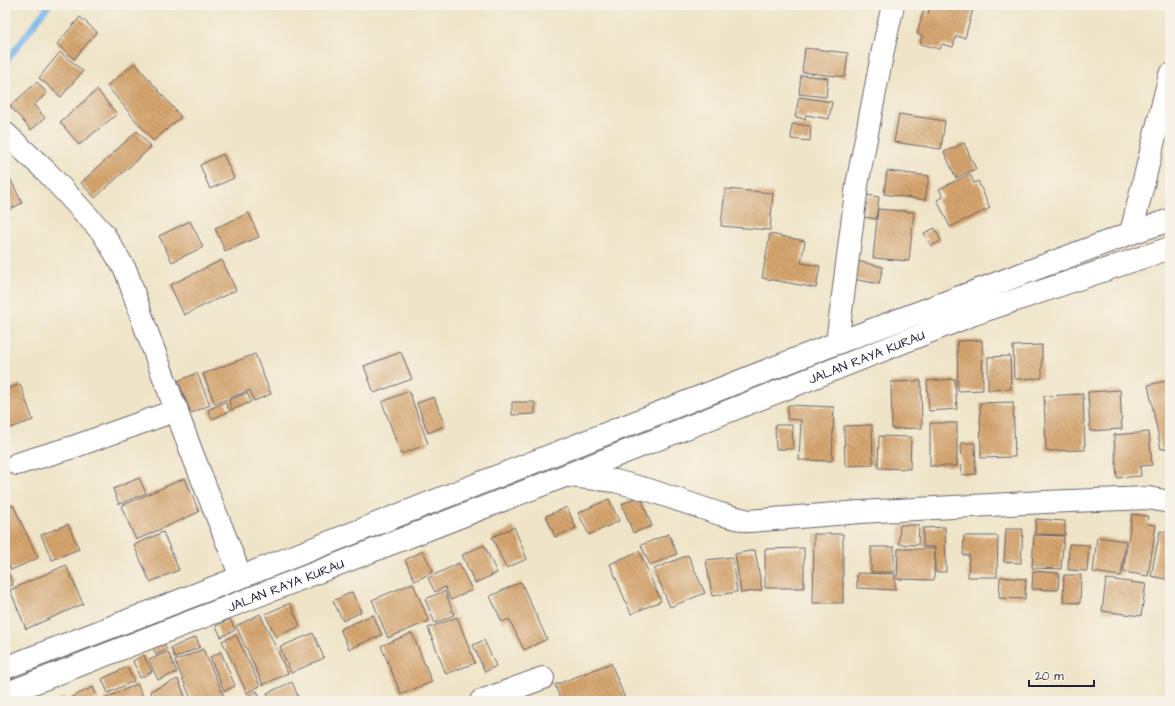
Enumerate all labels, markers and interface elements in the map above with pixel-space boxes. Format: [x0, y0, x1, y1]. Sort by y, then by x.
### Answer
street label: JALAN RAYA KURAU [806, 326, 928, 389]
street label: JALAN RAYA KURAU [225, 555, 347, 617]
scale bar [1029, 662, 1094, 688]
text: 20 m [1035, 668, 1064, 685]

